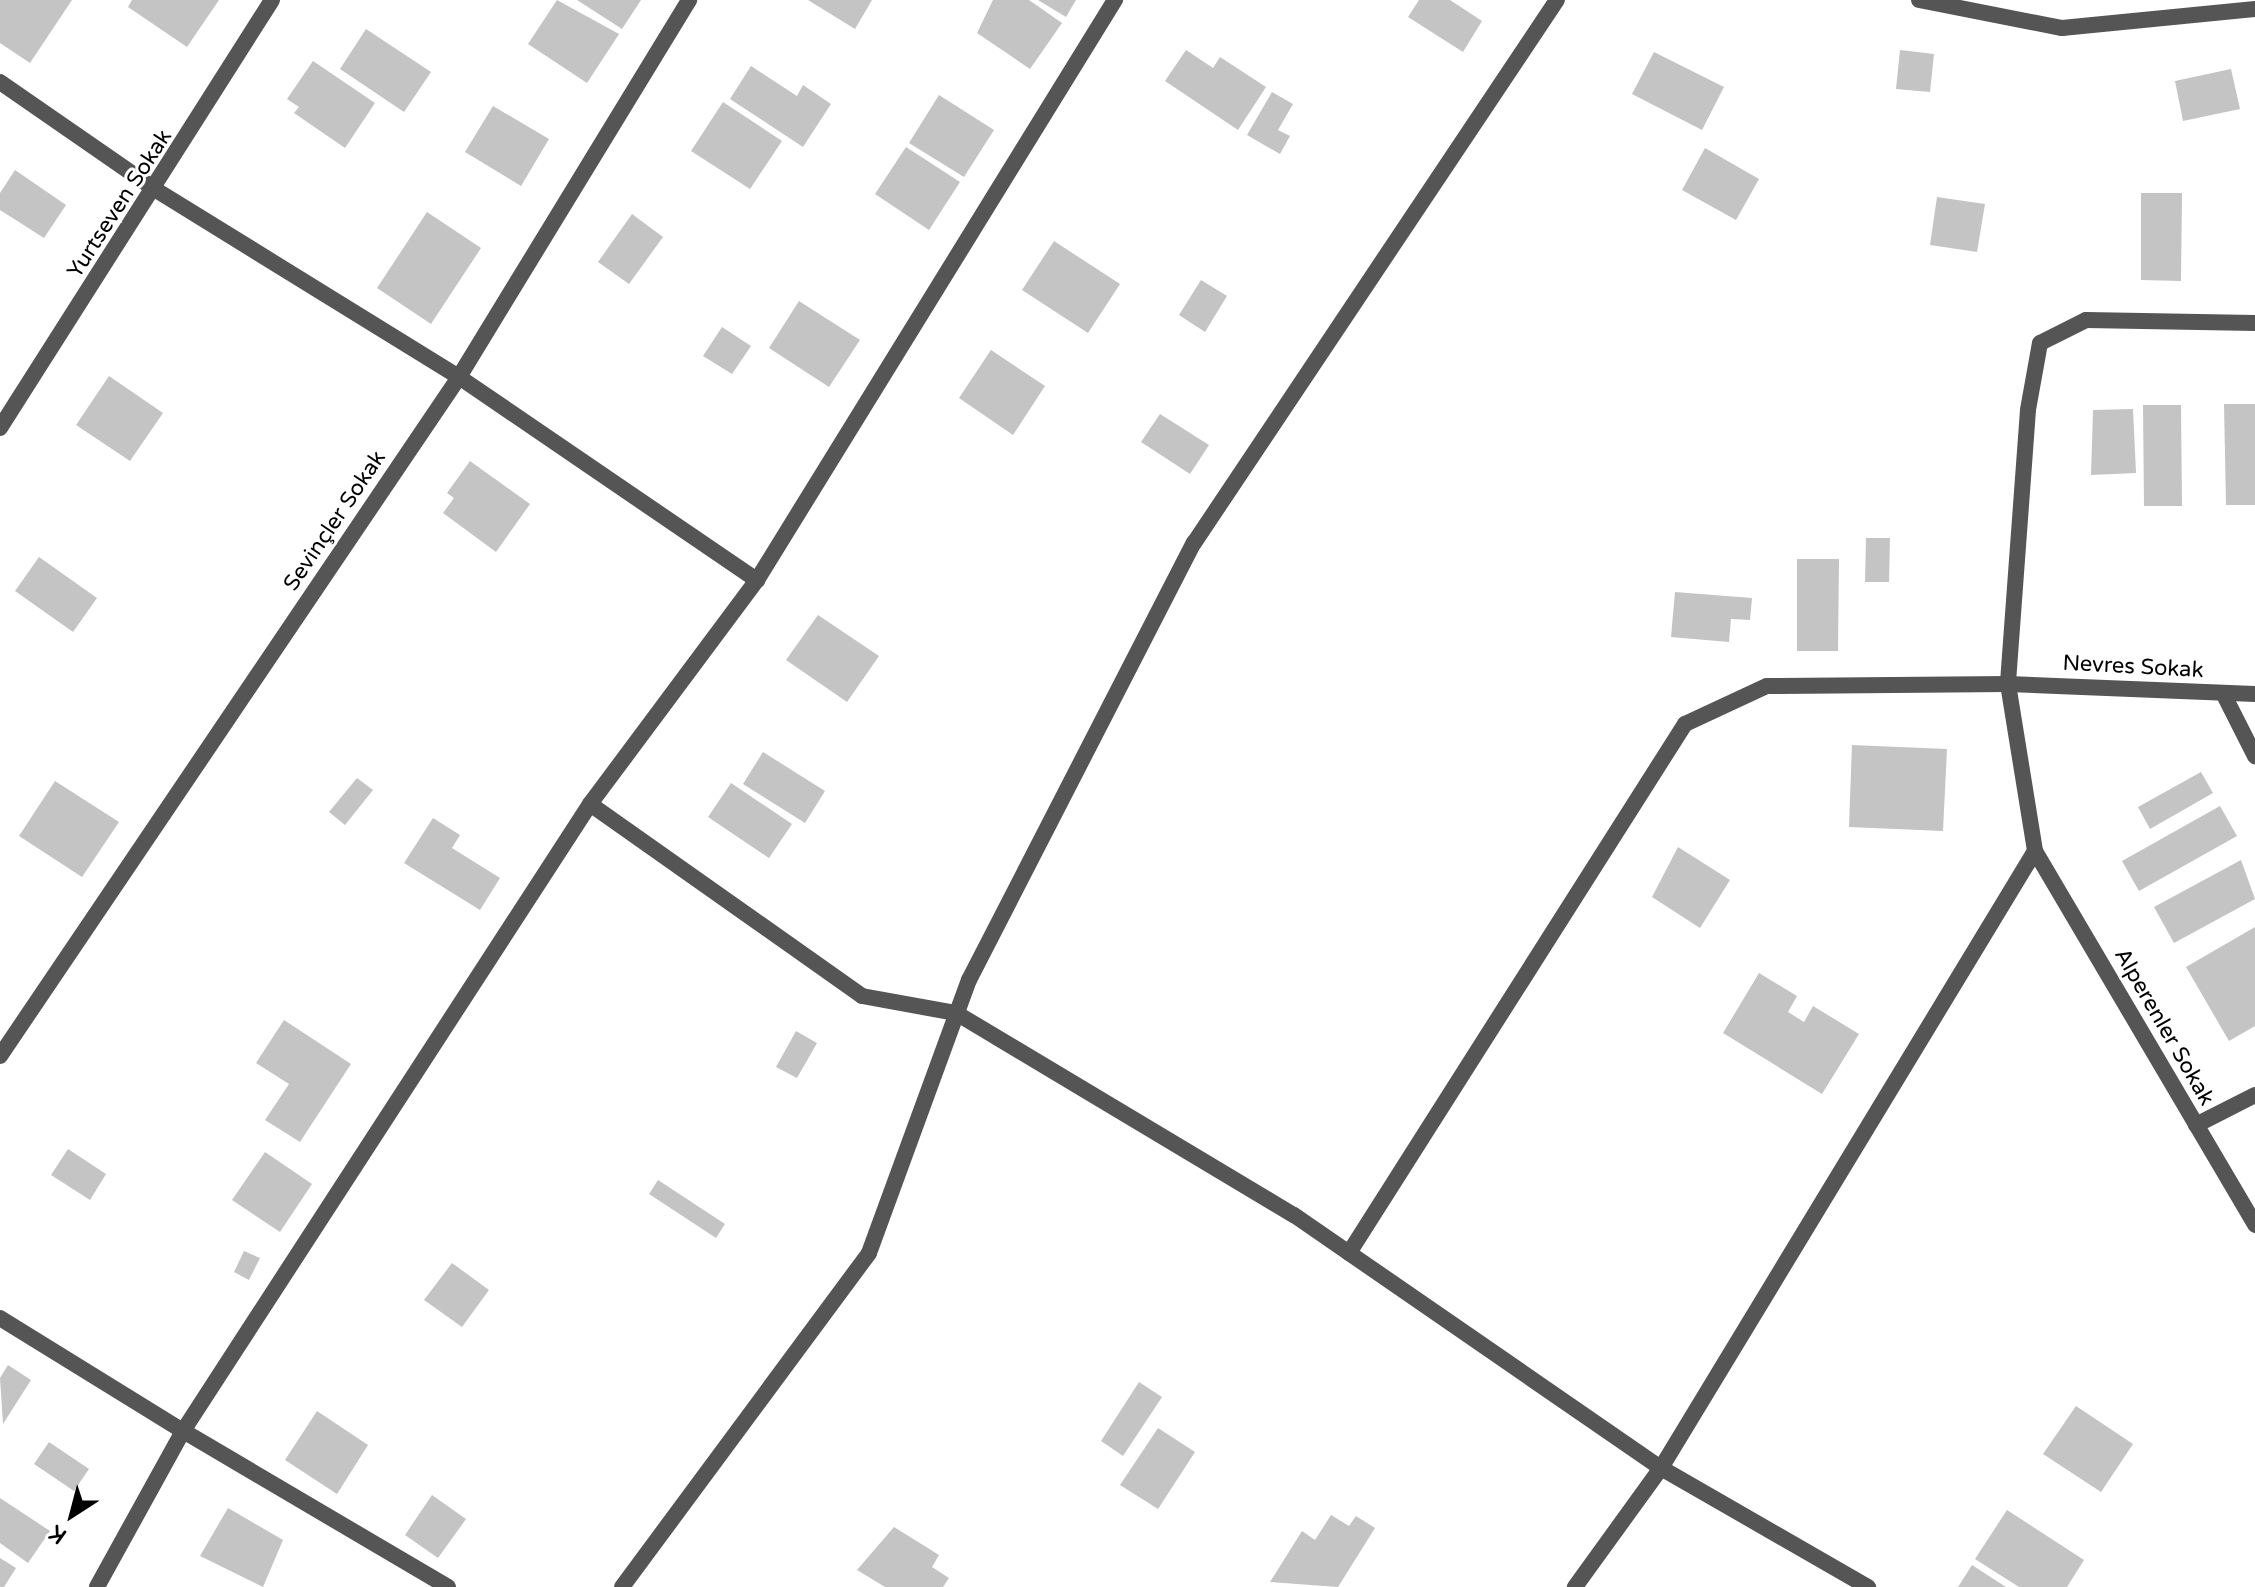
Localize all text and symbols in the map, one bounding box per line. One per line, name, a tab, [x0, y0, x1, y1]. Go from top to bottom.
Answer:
street label: Yurtseven Sokak	[62, 125, 178, 283]
street label: Sevinçler Sokak	[278, 446, 392, 596]
street label: Nevres Sokak	[2062, 650, 2204, 684]
street label: Alperenler Sokak	[2108, 944, 2220, 1110]
north arrow	[32, 1475, 112, 1555]
text: K	[44, 1520, 72, 1549]

